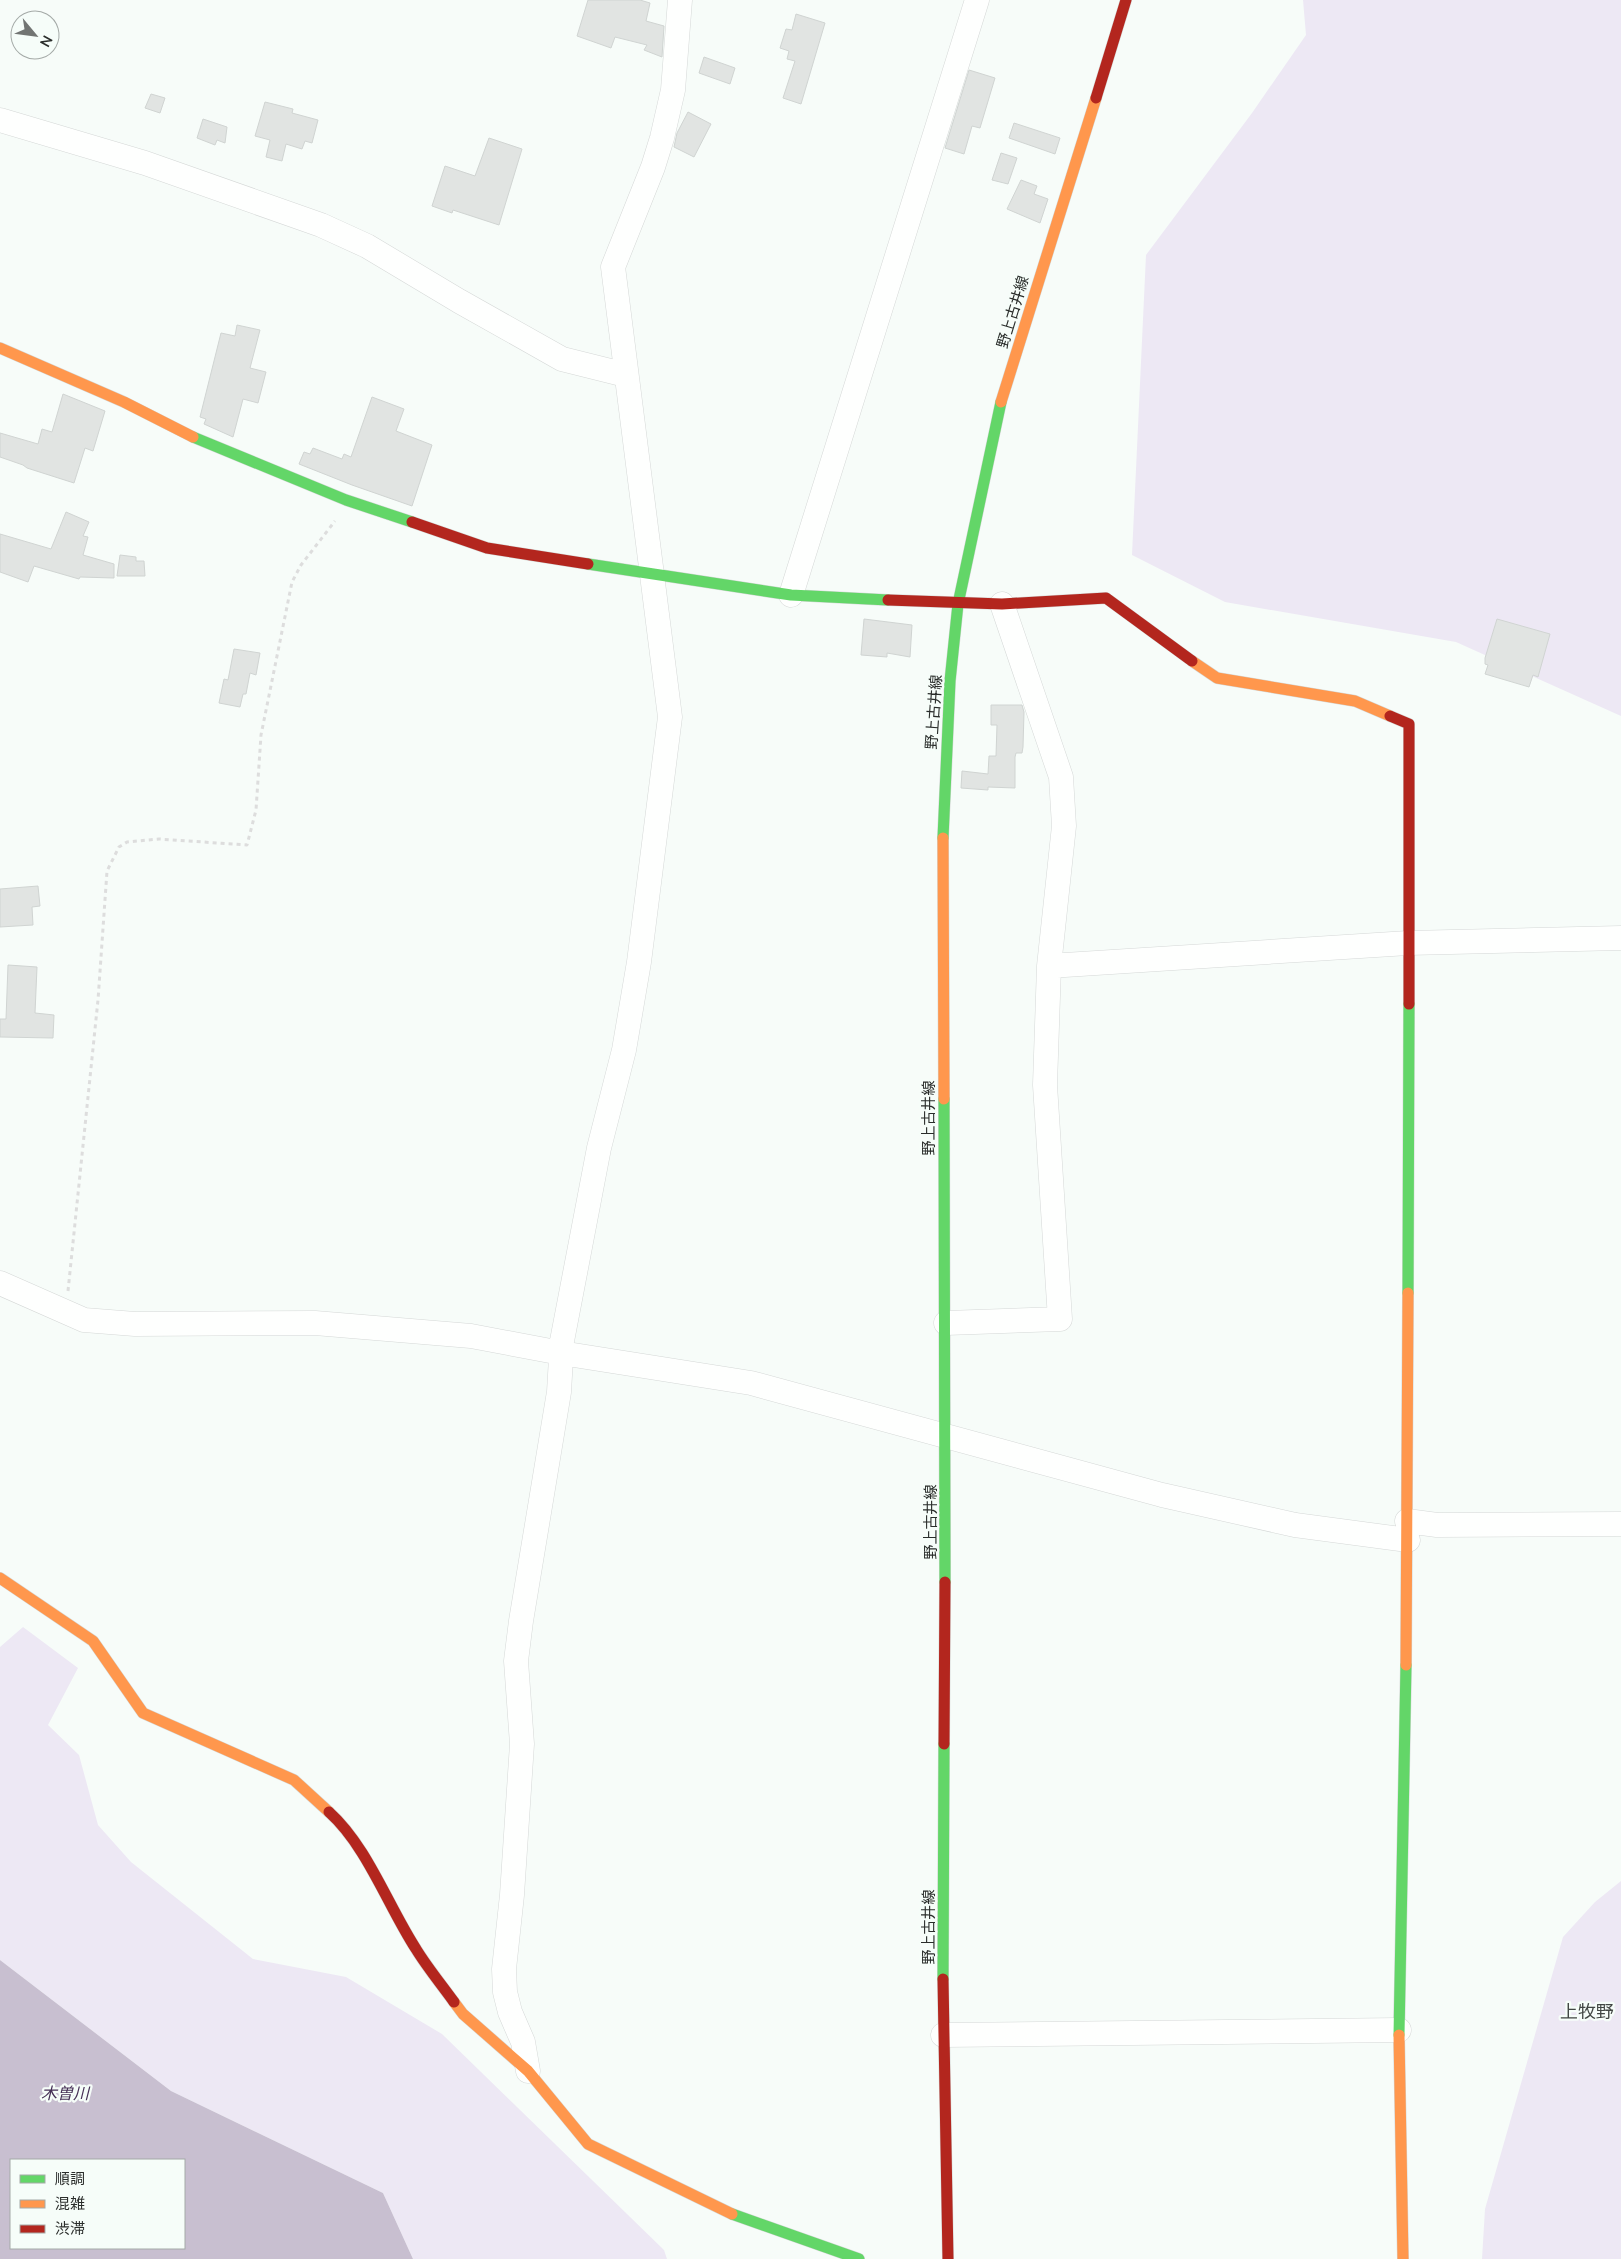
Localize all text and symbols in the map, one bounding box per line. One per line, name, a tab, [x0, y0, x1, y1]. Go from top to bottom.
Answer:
north arrow	[10, 10, 60, 60]
text: N	[35, 32, 57, 50]
street label: 野上古井線	[992, 273, 1034, 351]
street label: 野上古井線	[921, 674, 947, 750]
street label: 野上古井線	[919, 1080, 939, 1156]
street label: 野上古井線	[921, 1484, 941, 1560]
street label: 野上古井線	[919, 1889, 939, 1965]
district label: 上牧野	[1560, 2000, 1614, 2024]
water label: 木曽川	[41, 2083, 91, 2105]
legend	[10, 2159, 185, 2249]
text: 順調	[55, 2169, 85, 2189]
text: 混雑	[55, 2194, 85, 2214]
text: 渋滞	[55, 2219, 85, 2239]

